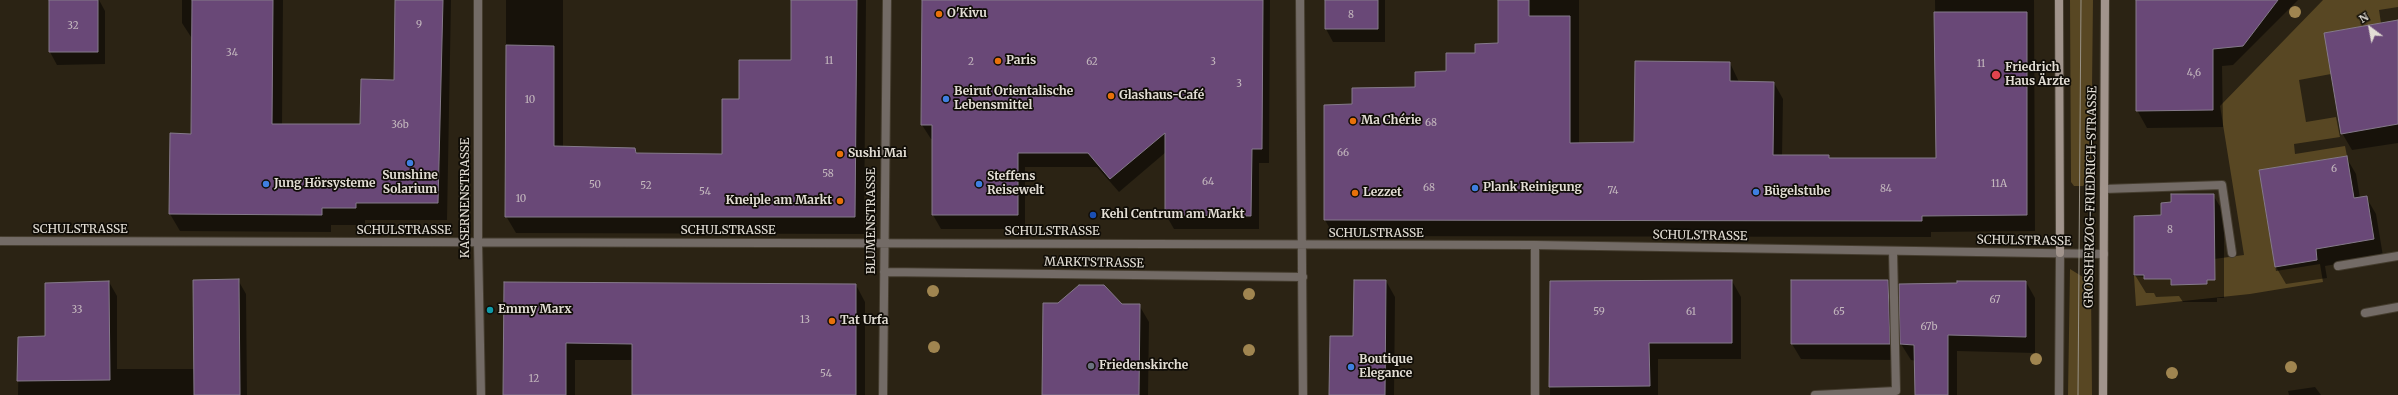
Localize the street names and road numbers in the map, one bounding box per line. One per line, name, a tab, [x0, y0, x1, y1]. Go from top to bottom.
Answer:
street label: GROSSHERZOG-FRIEDRICH-STRASSE	[2082, 86, 2100, 308]
street label: KASERNENSTRASSE	[459, 138, 473, 258]
street label: BLUMENSTRASSE	[865, 168, 879, 274]
street label: SCHULSTRASSE	[32, 223, 128, 237]
street label: SCHULSTRASSE	[356, 224, 452, 238]
street label: SCHULSTRASSE	[680, 224, 776, 238]
street label: SCHULSTRASSE	[1004, 225, 1100, 239]
street label: SCHULSTRASSE	[1328, 227, 1424, 241]
street label: SCHULSTRASSE	[1652, 228, 1748, 244]
street label: SCHULSTRASSE	[1976, 233, 2072, 249]
street label: MARKTSTRASSE	[1044, 255, 1144, 271]

